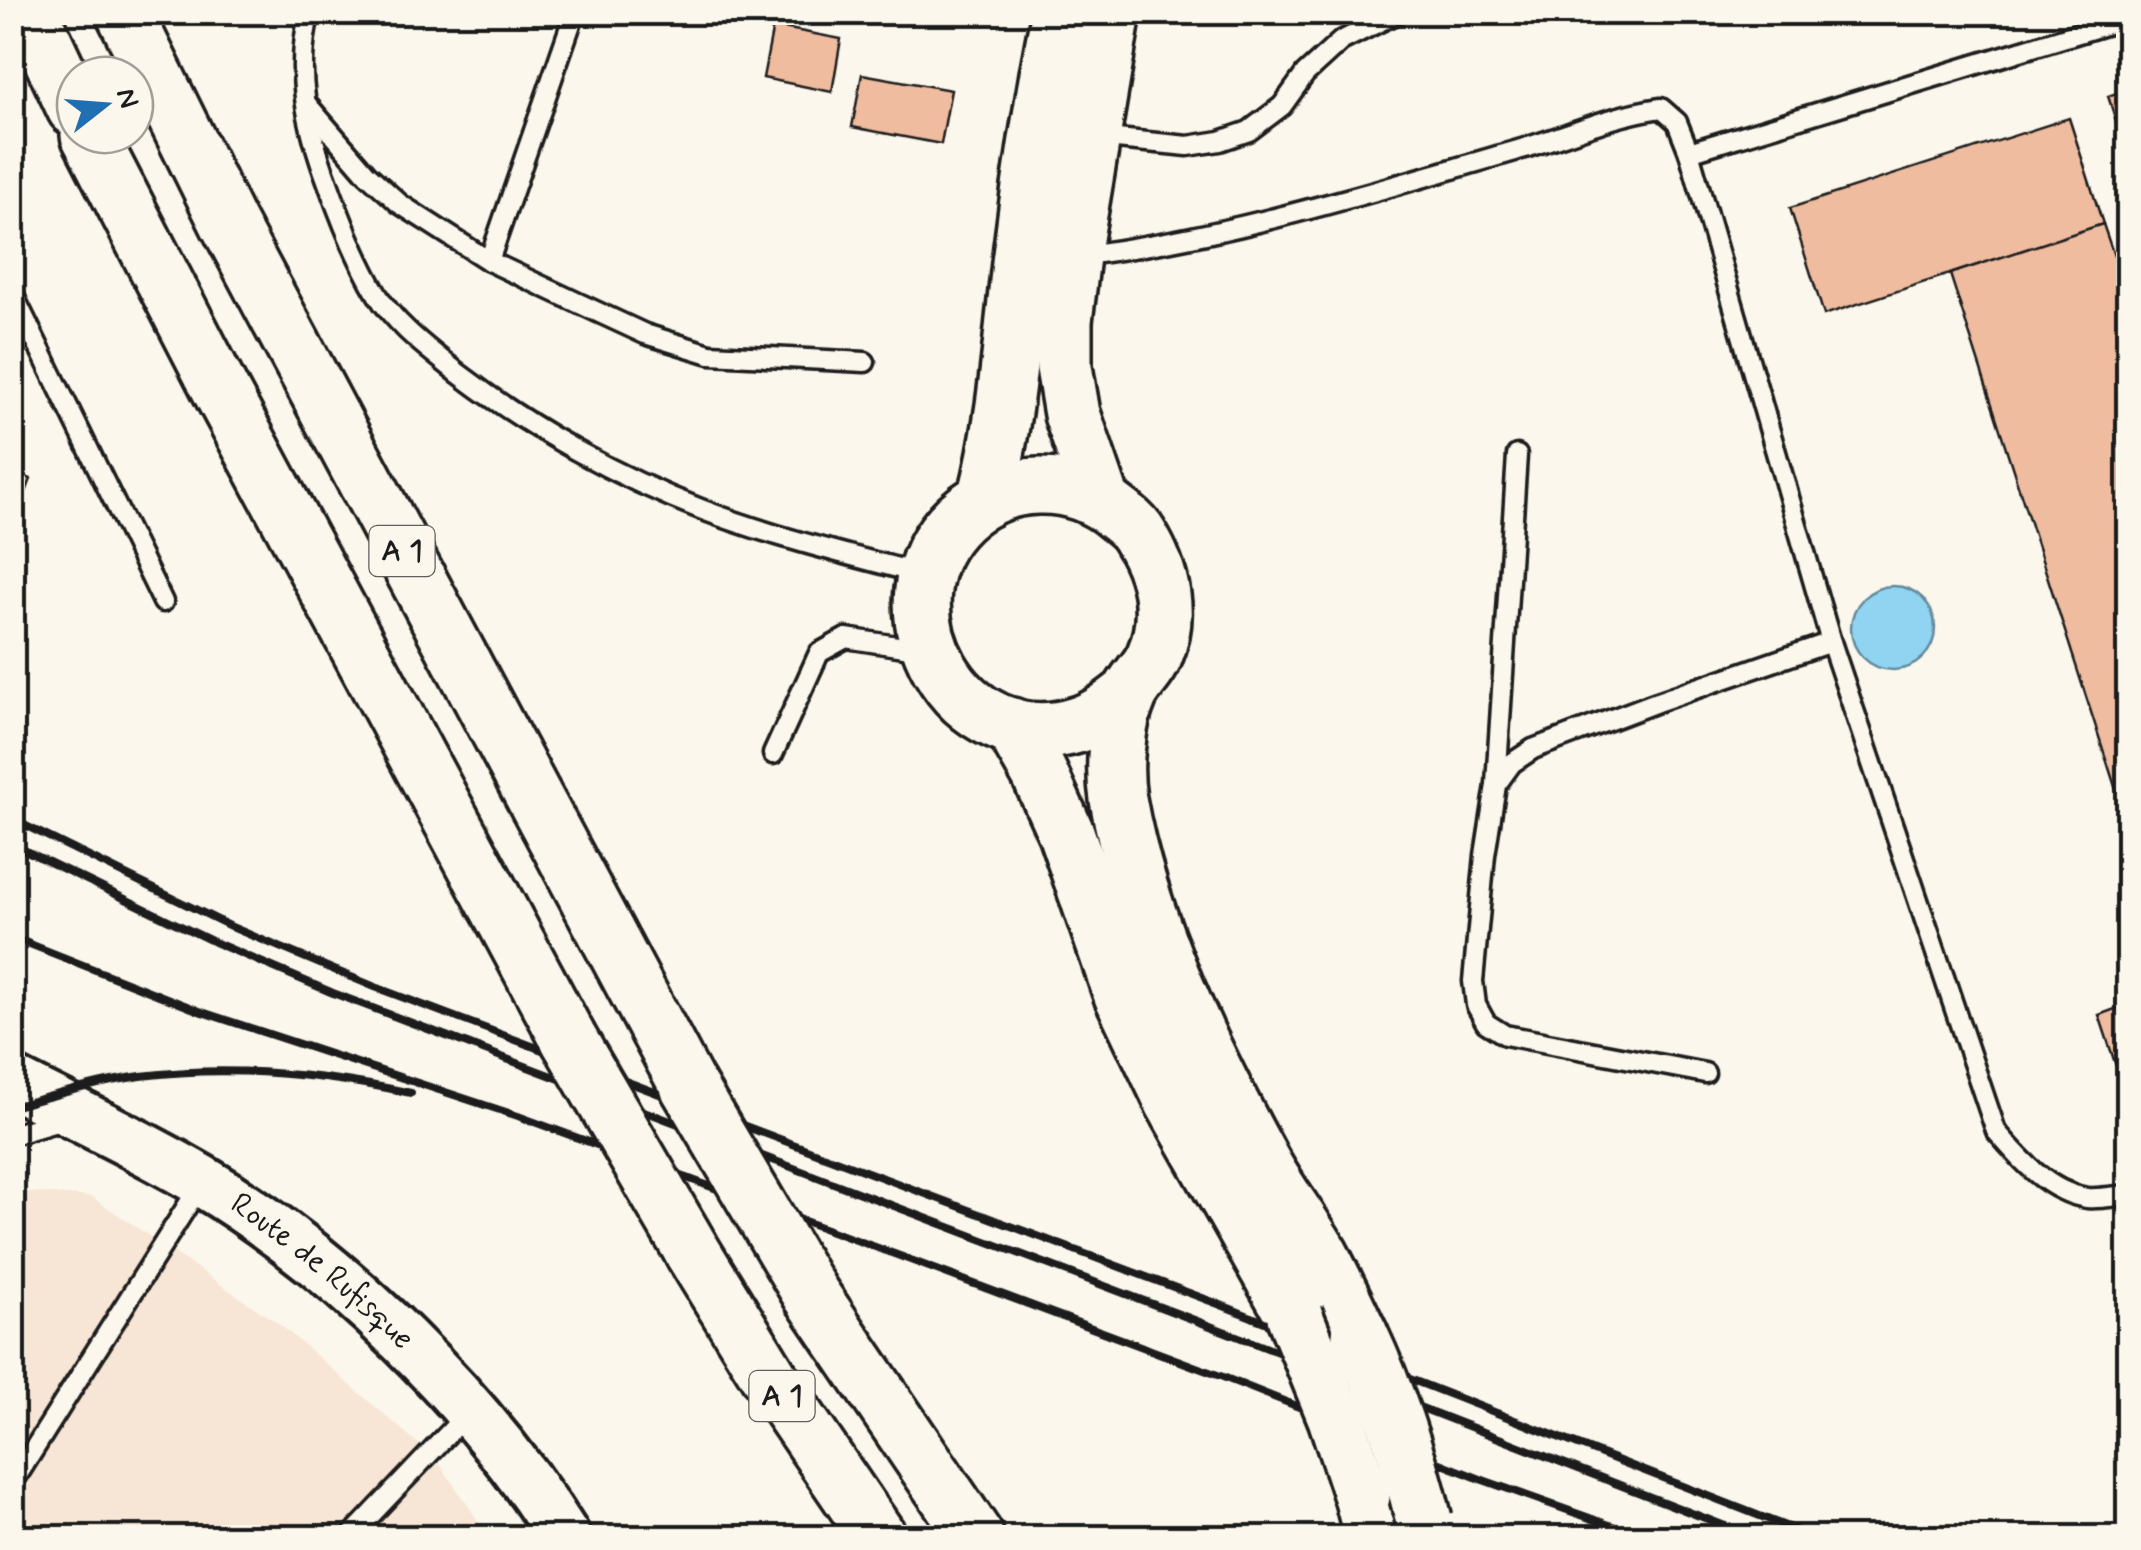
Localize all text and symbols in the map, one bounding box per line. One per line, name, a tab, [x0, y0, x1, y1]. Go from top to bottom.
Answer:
north arrow	[55, 55, 155, 155]
text: N	[106, 84, 147, 113]
road number: A 1	[370, 526, 434, 576]
street label: Route de Rufisque	[222, 1183, 423, 1359]
road number: A 1	[750, 1371, 814, 1421]

